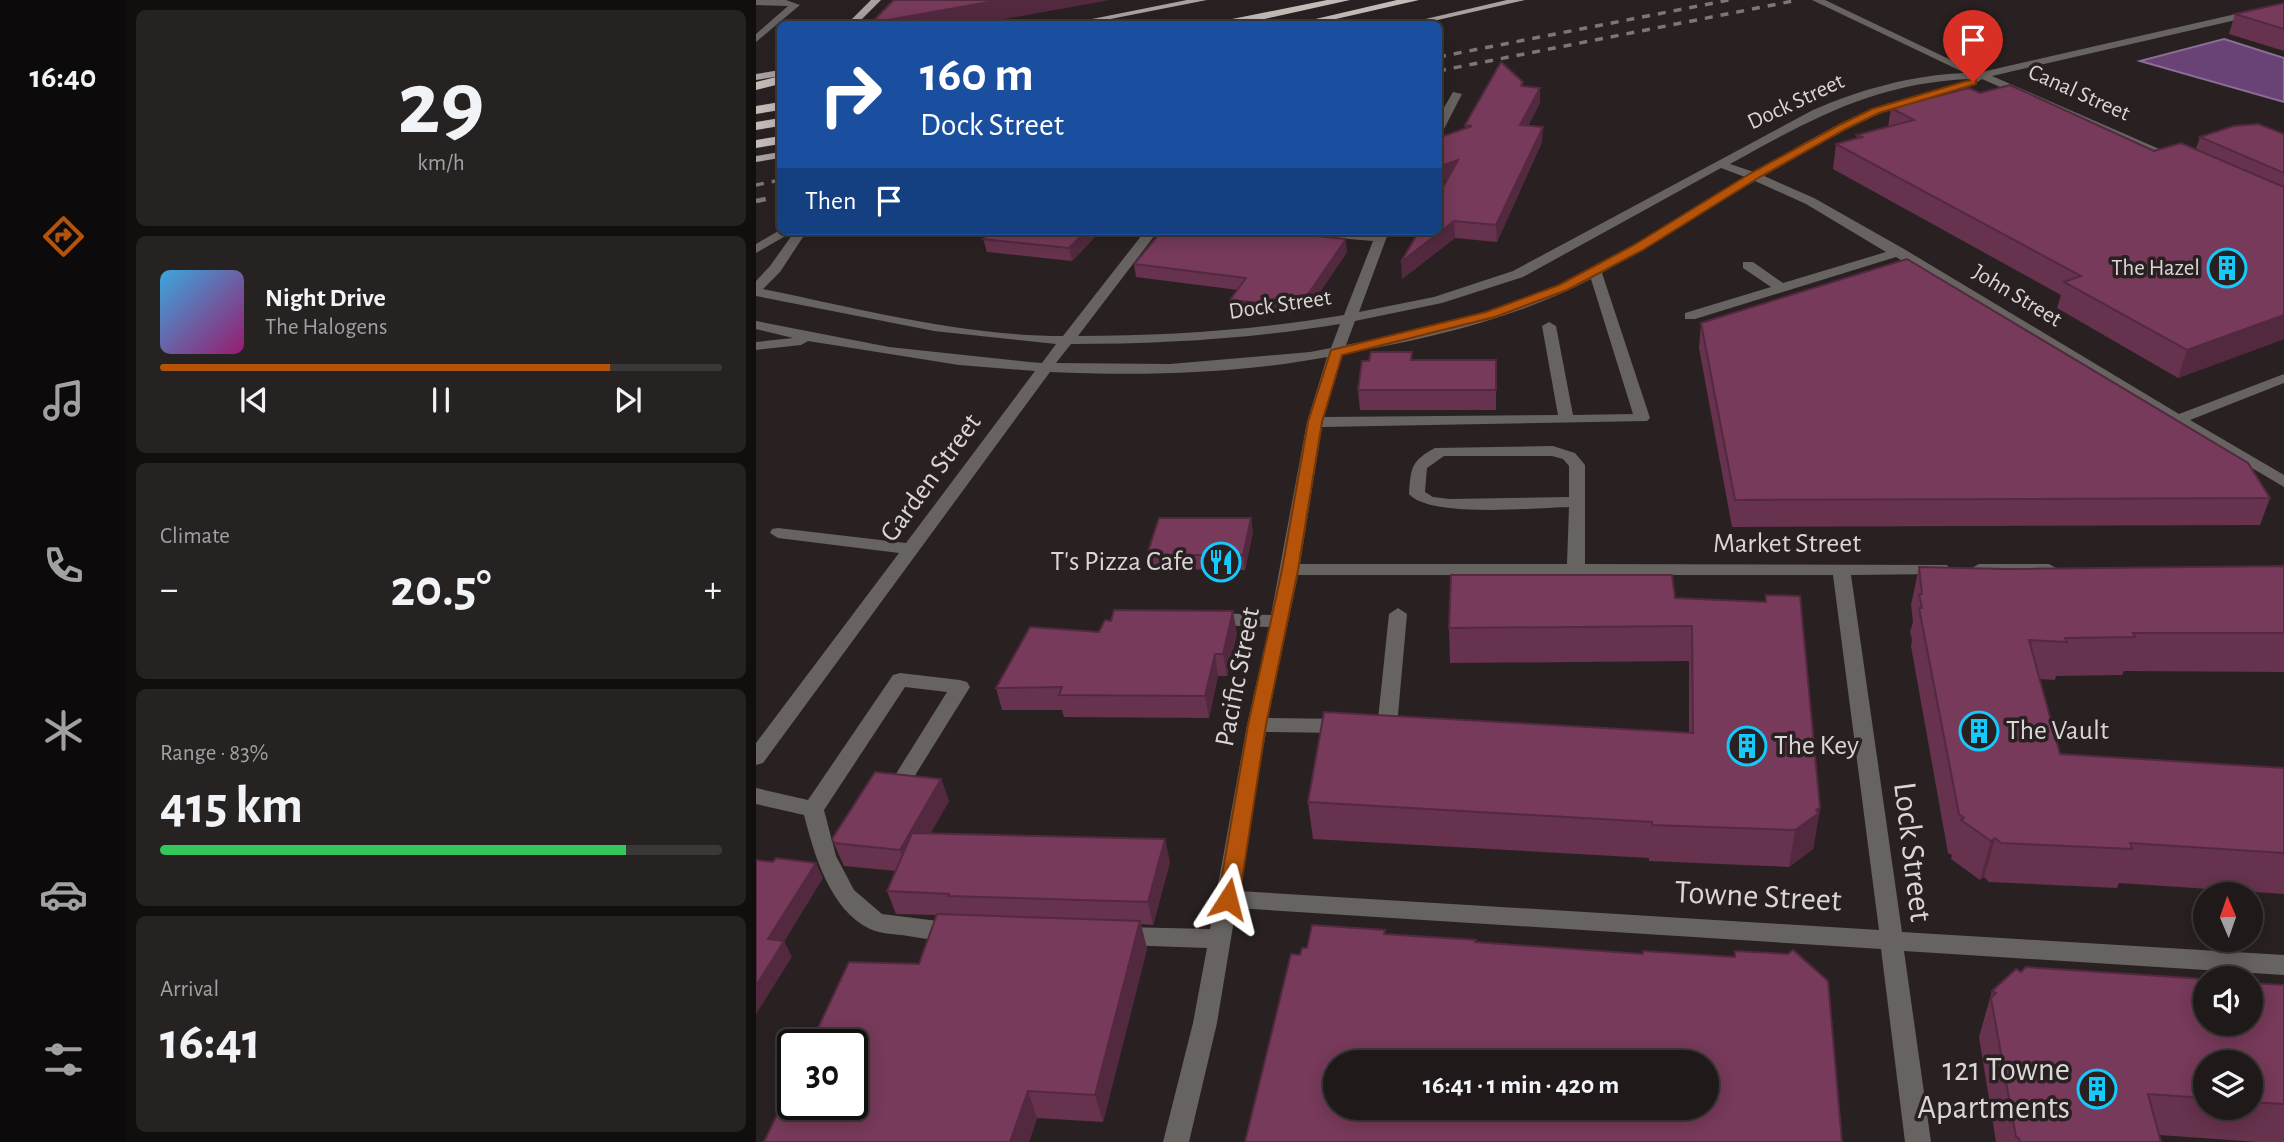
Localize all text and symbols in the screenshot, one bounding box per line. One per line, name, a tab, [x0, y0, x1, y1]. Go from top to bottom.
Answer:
pin	[1943, 10, 2003, 82]
icon: arrive	[1954, 21, 1992, 59]
icon: right	[805, 49, 896, 140]
text: 160 m	[920, 51, 1034, 100]
text: 29	[398, 59, 484, 150]
street label: Canal Street	[2025, 60, 2134, 126]
text: 16:40	[29, 61, 97, 93]
street label: Dock Street	[1744, 69, 1848, 134]
text: Dock Street	[920, 109, 1064, 141]
text: km/h	[417, 152, 465, 175]
icon: arrive	[870, 182, 908, 220]
text: Then	[805, 188, 856, 214]
icon: directions	[39, 212, 88, 261]
building icon: The Hazel	[2206, 247, 2248, 289]
place label: The Hazel	[2111, 257, 2200, 280]
street label: John Street	[1968, 261, 2066, 332]
text: Night Drive	[265, 285, 386, 311]
street label: Dock Street	[1227, 286, 1333, 324]
text: The Halogens	[265, 316, 387, 339]
icon: music	[39, 376, 88, 425]
icon: previous	[235, 381, 273, 419]
icon: pause	[422, 381, 460, 419]
icon: next	[609, 381, 647, 419]
street label: Garden Street	[875, 409, 987, 547]
text: Climate	[160, 525, 230, 548]
street label: Market Street	[1713, 530, 1861, 558]
icon: phone	[39, 541, 88, 590]
restaurant icon: T's Pizza Cafe	[1200, 541, 1242, 583]
place label: T's Pizza Cafe	[1051, 548, 1194, 576]
text: 20.5°	[390, 563, 492, 615]
text: −	[160, 571, 178, 609]
text: +	[704, 571, 722, 609]
street label: Pacific Street	[1211, 605, 1265, 749]
icon: climate	[39, 706, 88, 755]
building icon: The Vault	[1958, 710, 2000, 752]
place label: The Vault	[2006, 717, 2109, 745]
building icon: The Key	[1726, 725, 1768, 767]
place label: The Key	[1774, 732, 1859, 760]
text: Range · 83%	[160, 742, 269, 765]
text: 415 km	[160, 780, 303, 832]
street label: Lock Street	[1887, 780, 1937, 924]
position arrow	[1191, 862, 1265, 936]
icon: car	[39, 870, 88, 919]
street label: Towne Street	[1674, 876, 1843, 918]
north arrow	[2193, 882, 2263, 952]
map controls	[2193, 882, 2263, 1120]
button: sound	[2193, 966, 2263, 1036]
text: Arrival	[160, 978, 219, 1001]
text: 16:41	[160, 1016, 261, 1068]
speed limit sign: 30	[777, 1029, 868, 1120]
icon: filters	[39, 1035, 88, 1084]
button: layers	[2193, 1050, 2263, 1120]
place label: 121 Towne Apartments	[1917, 1054, 2070, 1125]
building icon: 121 Towne Apartments	[2076, 1068, 2118, 1110]
text: 16:41 · 1 min · 420 m	[1423, 1072, 1619, 1098]

